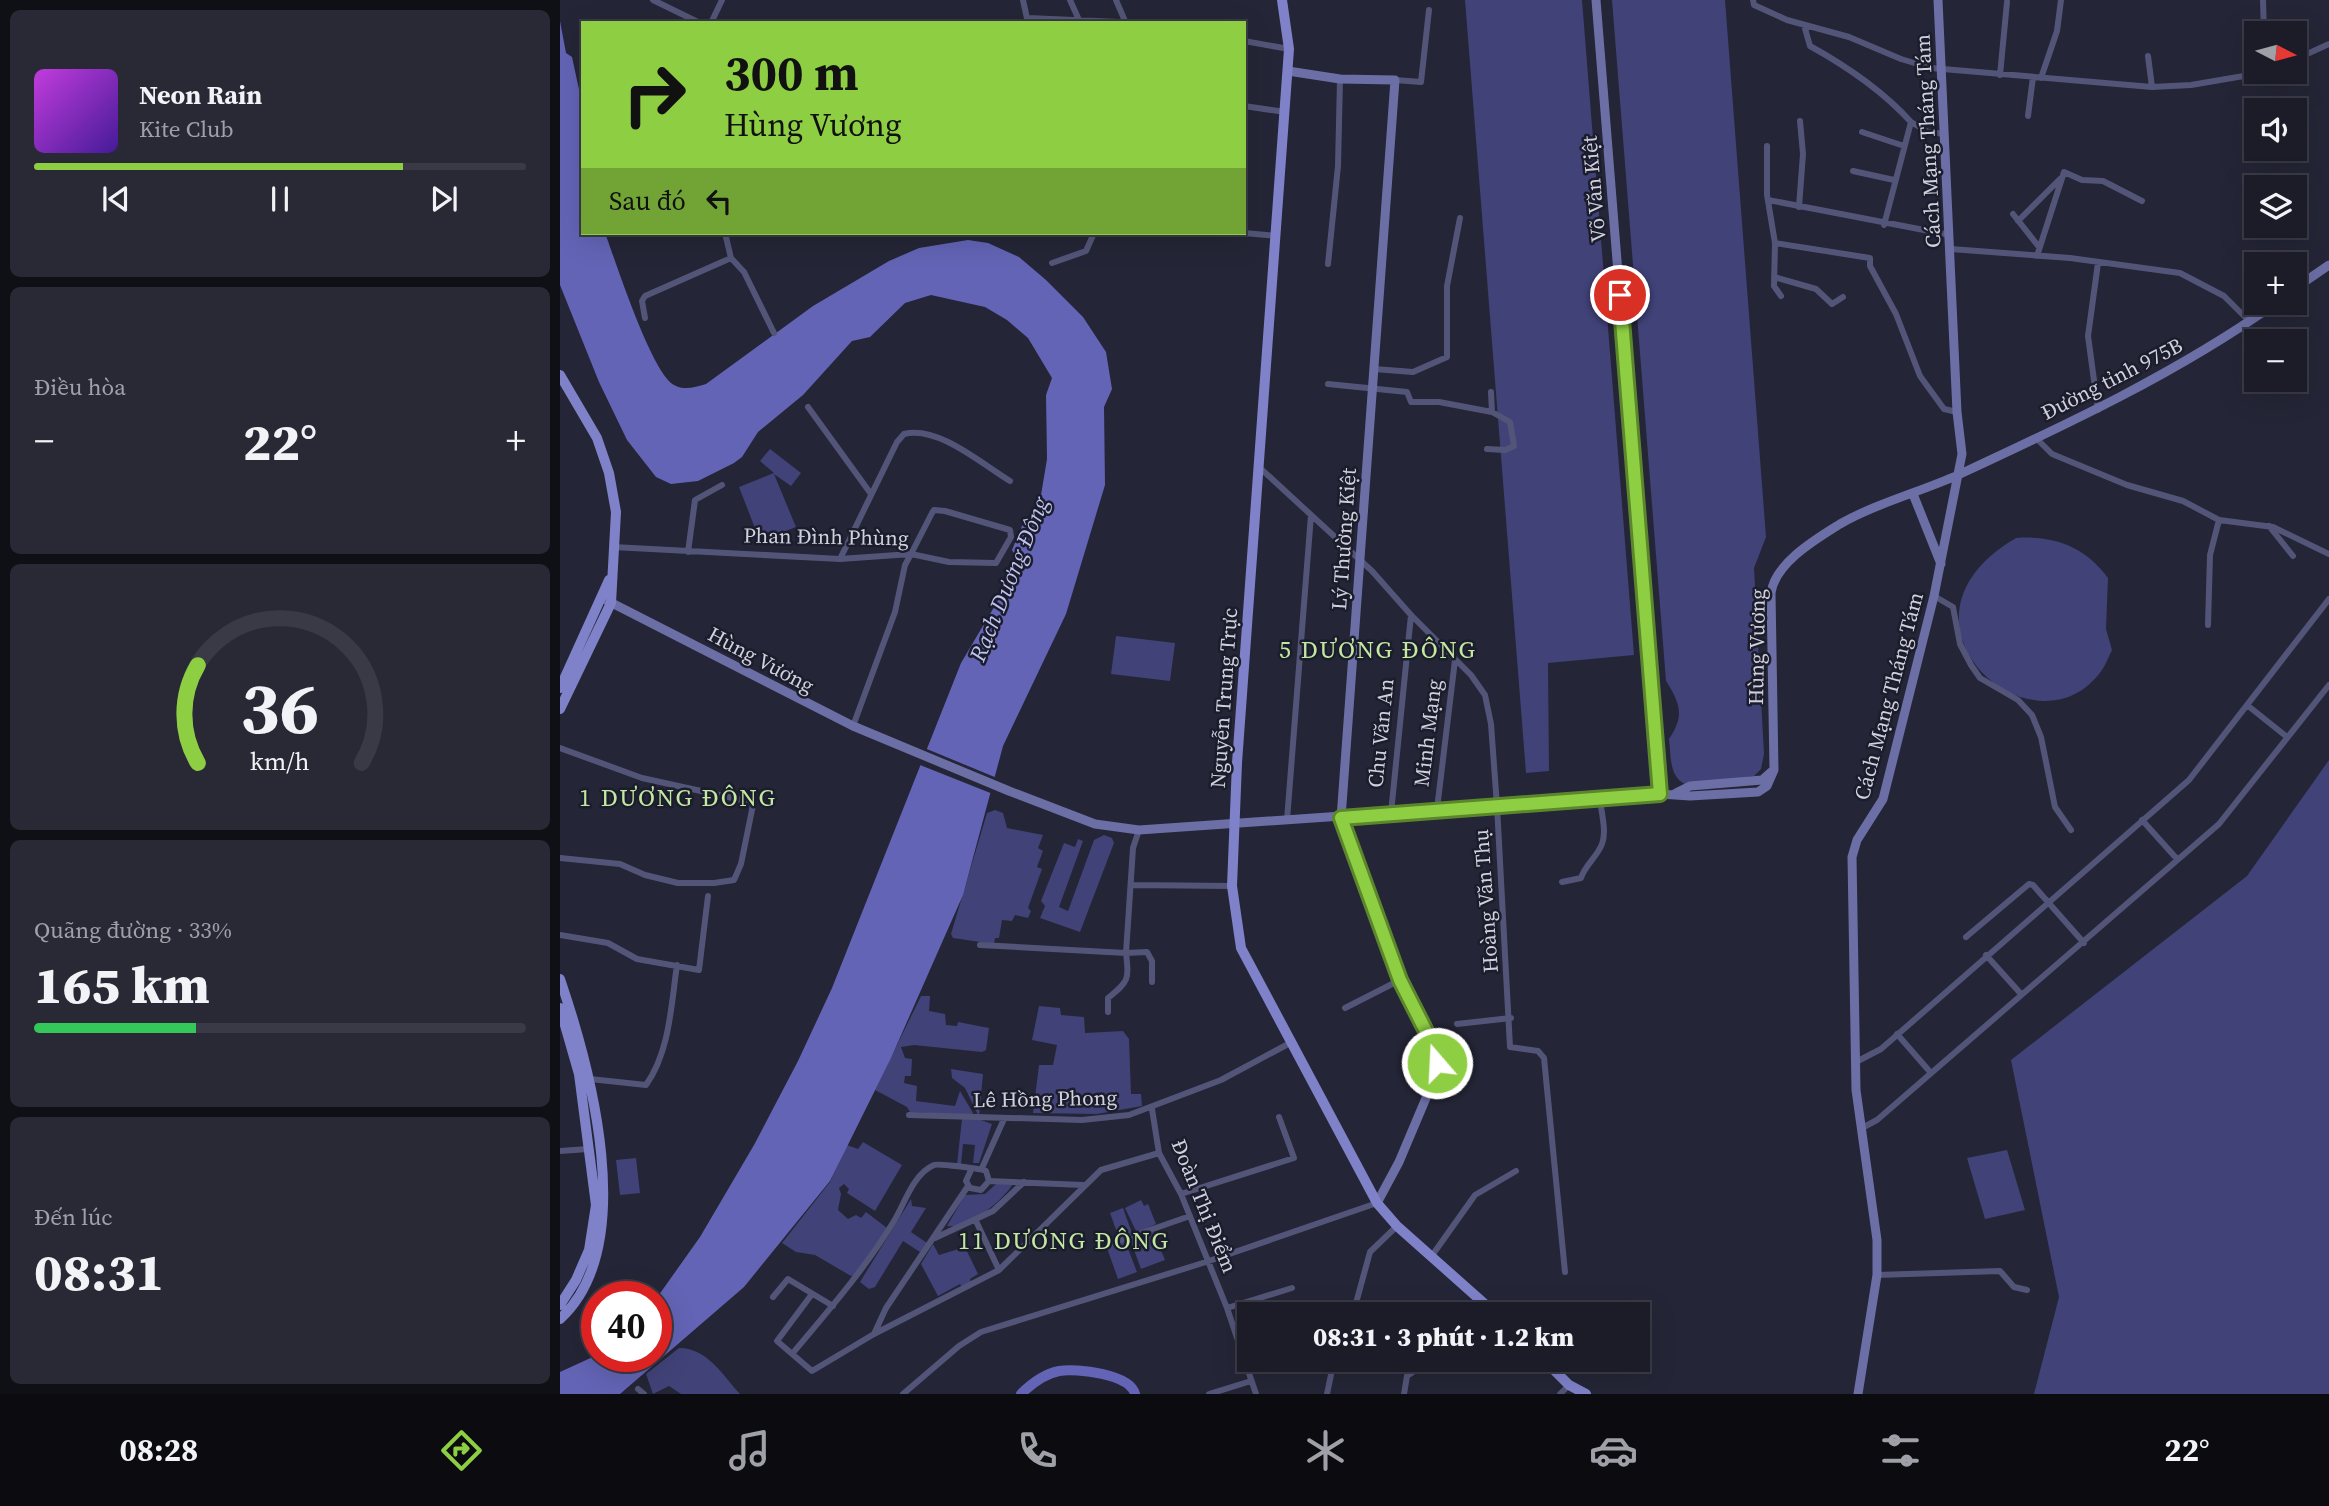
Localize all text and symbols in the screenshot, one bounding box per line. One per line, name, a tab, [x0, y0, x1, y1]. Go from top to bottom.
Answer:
north arrow	[2244, 21, 2306, 84]
map controls	[2244, 21, 2307, 392]
street label: Cách Mạng Tháng Tám	[1907, 33, 1948, 249]
text: 300 m	[724, 39, 859, 106]
icon: right	[609, 49, 700, 140]
text: Neon Rain	[139, 77, 262, 113]
button: sound	[2244, 98, 2307, 161]
text: Hùng Vương	[724, 103, 902, 147]
text: Kite Club	[139, 113, 234, 145]
street label: Võ Văn Kiệt	[1574, 134, 1613, 244]
button: layers	[2244, 175, 2307, 238]
icon: previous	[97, 180, 135, 218]
icon: pause	[261, 180, 299, 218]
icon: next	[425, 180, 463, 218]
icon: left	[700, 182, 738, 220]
text: Sau đó	[609, 183, 686, 219]
button: +	[2244, 252, 2307, 315]
pin	[1590, 265, 1650, 325]
icon: arrive	[1601, 276, 1639, 314]
button: −	[2244, 329, 2307, 392]
street label: Đường tỉnh 975B	[2036, 330, 2188, 427]
text: Điều hòa	[34, 371, 126, 403]
text: 22°	[243, 406, 317, 477]
text: −	[34, 415, 54, 467]
text: +	[506, 415, 526, 467]
street label: Lý Thường Kiệt	[1324, 467, 1363, 611]
water label: Rạch Dương Đông	[961, 491, 1057, 667]
street label: Phan Đình Phùng	[743, 521, 909, 552]
street label: Hùng Vương	[1741, 588, 1772, 705]
street label: Cách Mạng Tháng Tám	[1847, 589, 1930, 803]
street label: Nguyễn Trung Trực	[1203, 607, 1244, 789]
street label: Hùng Vương	[703, 619, 820, 700]
district label: 5 DƯƠNG ĐÔNG	[1279, 633, 1477, 666]
text: 36	[241, 658, 319, 757]
street label: Chu Văn An	[1360, 677, 1401, 789]
street label: Minh Mạng	[1407, 677, 1449, 788]
text: km/h	[250, 744, 310, 778]
district label: 1 DƯƠNG ĐÔNG	[579, 781, 777, 814]
street label: Hoàng Văn Thụ	[1466, 828, 1505, 974]
text: Quãng đường · 33%	[34, 914, 232, 946]
text: 165 km	[34, 949, 210, 1020]
position arrow	[1400, 1026, 1474, 1100]
street label: Lê Hồng Phong	[973, 1083, 1118, 1114]
street label: Đoàn Thị Điểm	[1165, 1135, 1244, 1277]
text: Đến lúc	[34, 1201, 112, 1233]
district label: 11 DƯƠNG ĐÔNG	[958, 1224, 1170, 1257]
text: 08:31	[34, 1236, 164, 1307]
speed limit sign: 40	[581, 1281, 672, 1372]
text: 08:31 · 3 phút · 1.2 km	[1313, 1319, 1574, 1355]
icon: directions	[437, 1426, 486, 1475]
icon: music	[725, 1426, 774, 1475]
icon: phone	[1013, 1426, 1062, 1475]
icon: climate	[1301, 1426, 1350, 1475]
icon: car	[1589, 1426, 1638, 1475]
icon: filters	[1876, 1426, 1925, 1475]
text: 08:28	[119, 1428, 198, 1472]
text: 22°	[2164, 1428, 2210, 1472]

